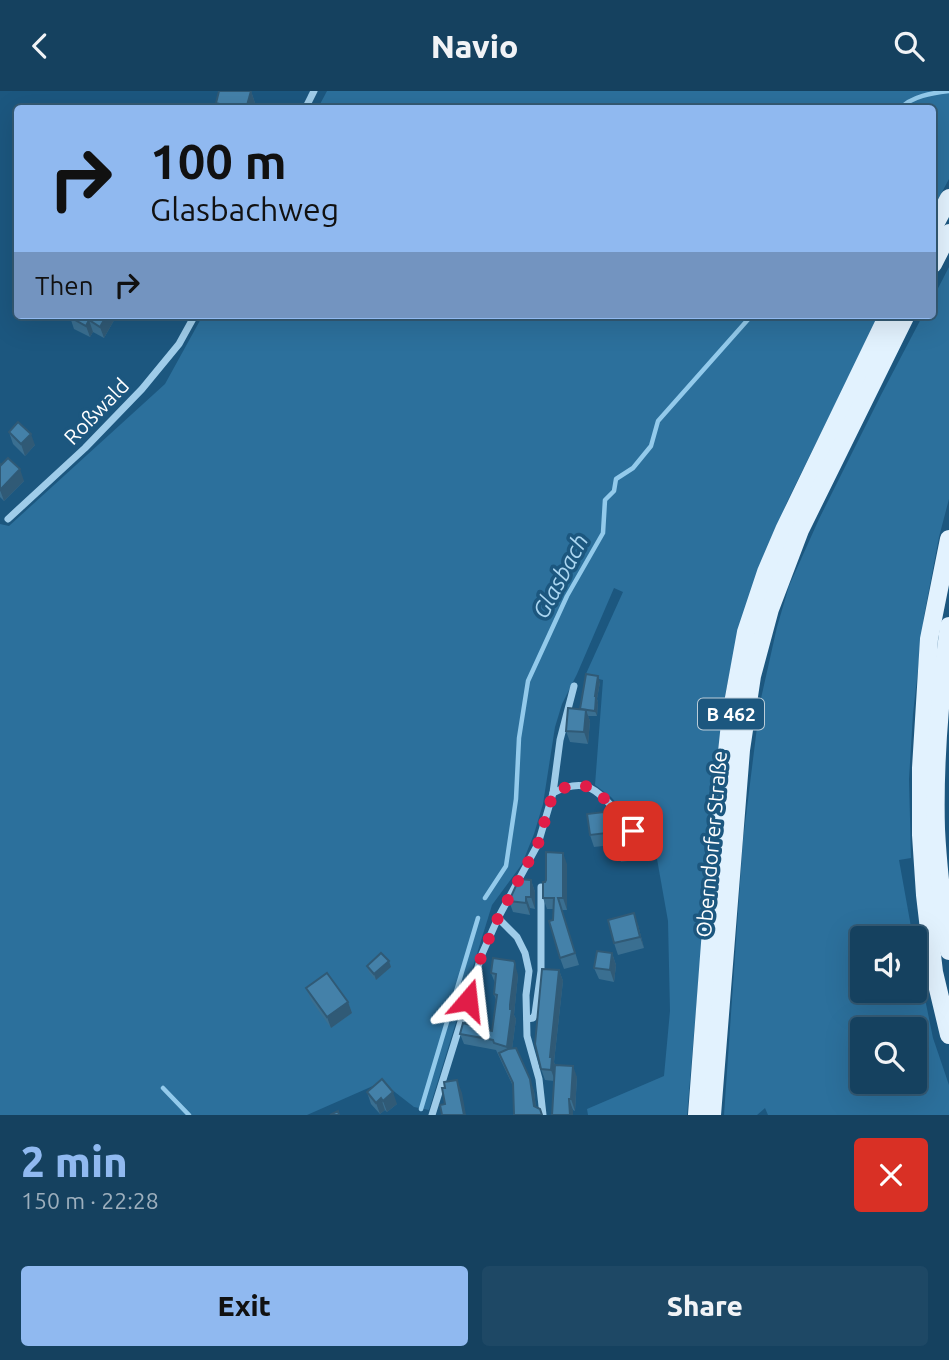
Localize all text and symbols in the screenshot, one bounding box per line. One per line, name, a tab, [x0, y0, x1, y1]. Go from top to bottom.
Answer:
icon: back	[21, 27, 59, 65]
icon: search	[890, 27, 928, 65]
text: Navio	[431, 28, 518, 64]
icon: right	[35, 133, 126, 224]
text: 100 m	[150, 133, 287, 188]
text: Glasbachweg	[150, 191, 339, 227]
icon: right	[108, 266, 146, 304]
text: Then	[35, 271, 94, 300]
street label: Roßwald	[59, 373, 133, 449]
water label: Glasbach	[527, 530, 593, 622]
road number: B 462	[698, 699, 764, 729]
street label: Oberndorfer Straße	[691, 750, 731, 938]
pin	[603, 801, 663, 861]
icon: arrive	[614, 812, 652, 850]
map controls	[850, 926, 927, 1094]
button: sound	[850, 926, 927, 1003]
position arrow	[431, 963, 505, 1037]
button: search	[850, 1017, 927, 1094]
text: 2 min	[21, 1138, 128, 1185]
button: close	[854, 1138, 928, 1212]
text: 150 m · 22:28	[21, 1188, 159, 1213]
button: Exit	[21, 1266, 468, 1346]
button: Share	[482, 1266, 928, 1346]

